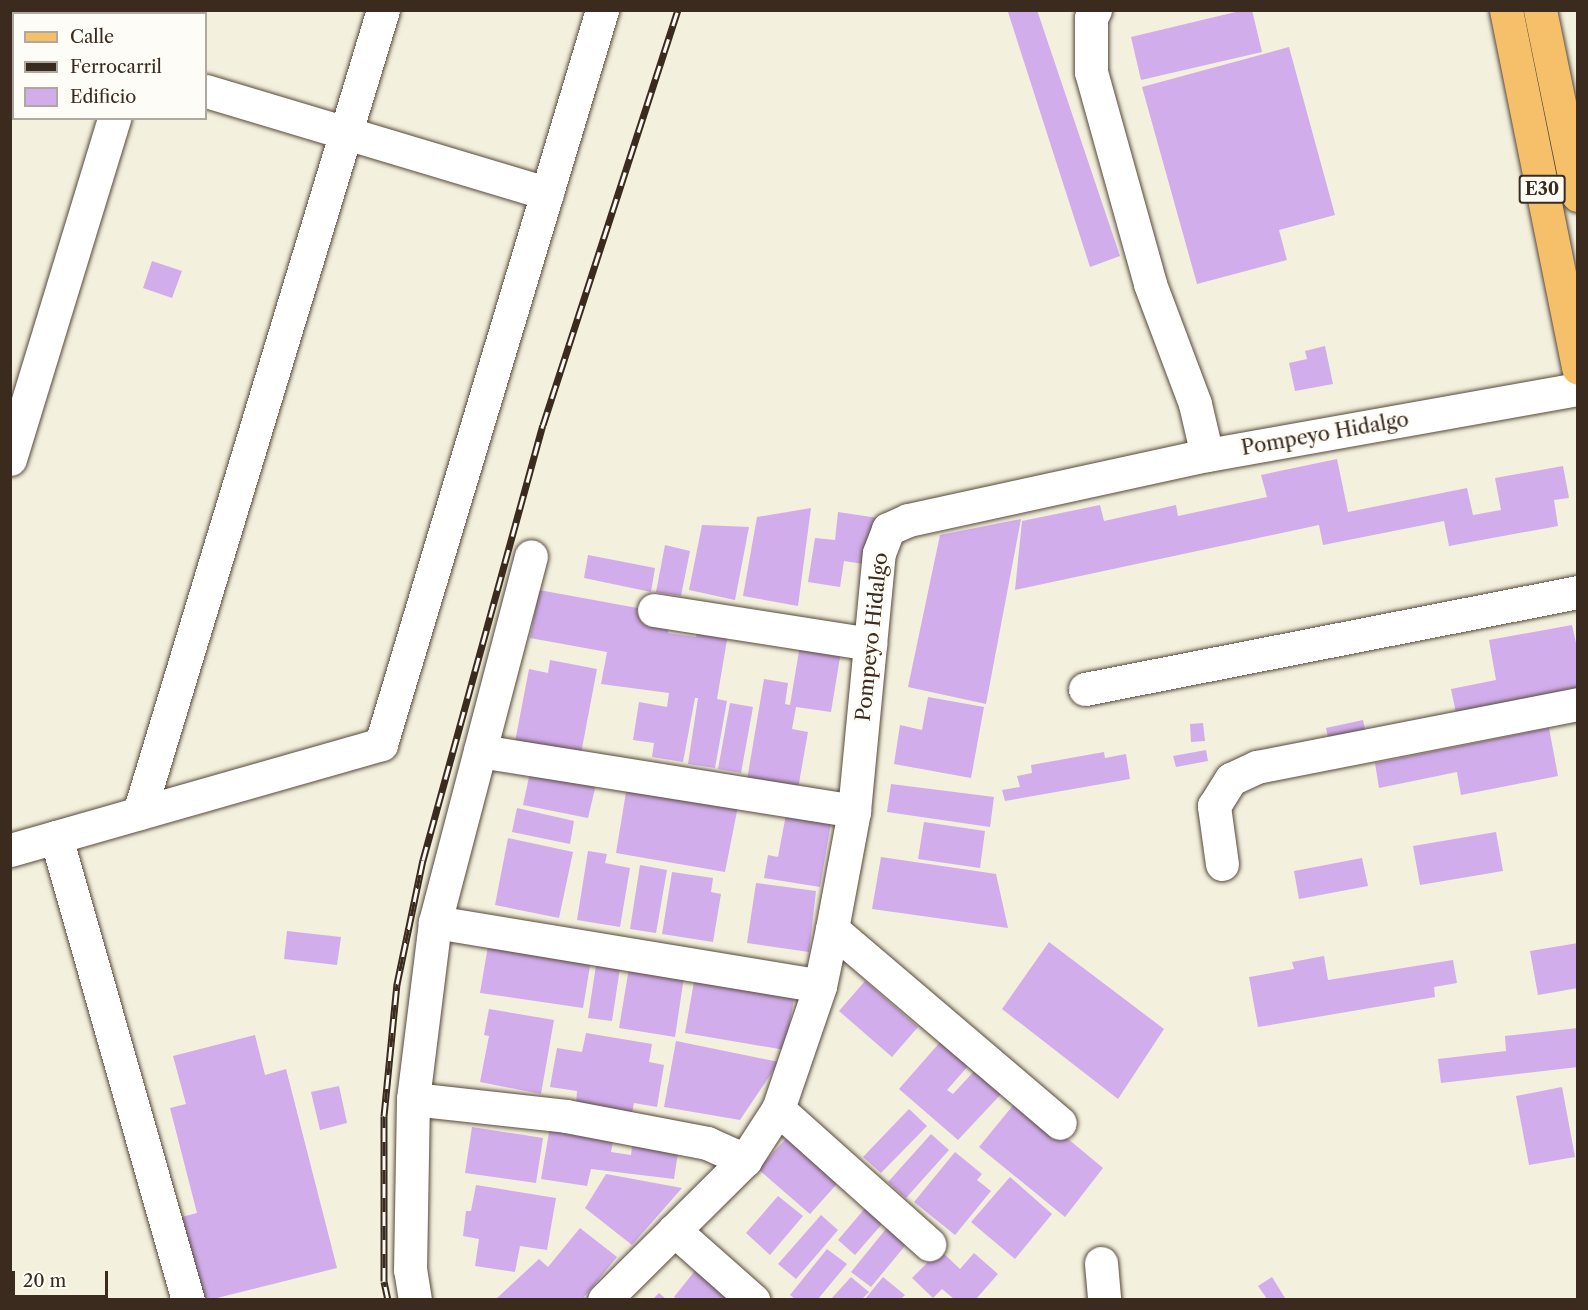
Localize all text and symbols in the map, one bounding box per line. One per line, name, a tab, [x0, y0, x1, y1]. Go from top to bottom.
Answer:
legend	[12, 12, 207, 120]
text: Calle	[70, 26, 114, 48]
text: Ferrocarril	[70, 56, 162, 78]
text: Edificio	[70, 86, 136, 108]
road number: E30	[1518, 174, 1566, 204]
street label: Pompeyo Hidalgo	[1239, 407, 1411, 461]
street label: Pompeyo Hidalgo	[851, 551, 893, 723]
scale bar	[15, 1259, 111, 1297]
text: 20 m	[23, 1270, 66, 1292]

